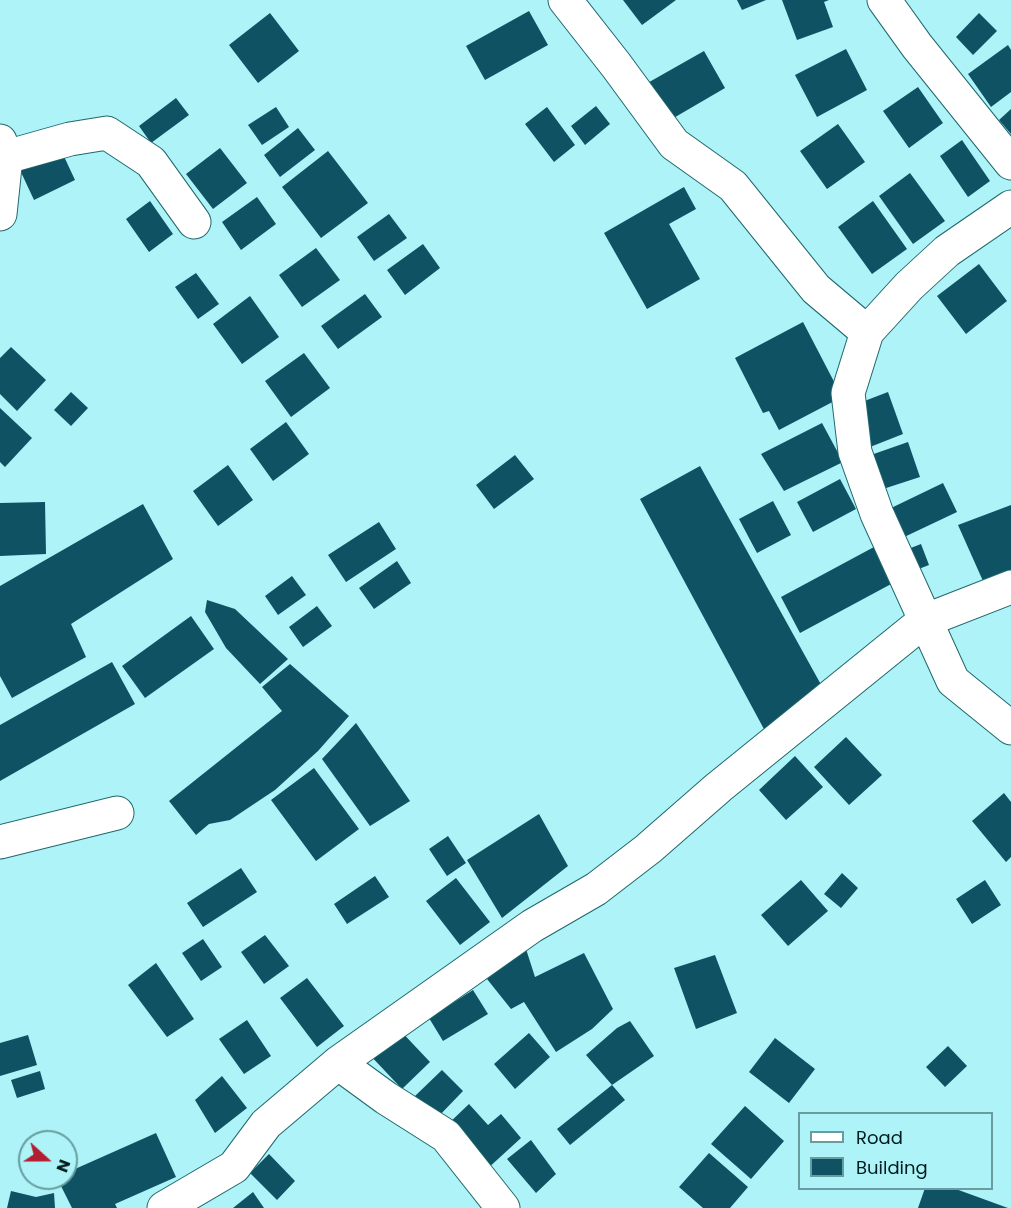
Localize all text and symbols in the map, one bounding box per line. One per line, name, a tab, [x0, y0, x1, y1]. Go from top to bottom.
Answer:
legend	[798, 1112, 993, 1190]
text: Road	[856, 1125, 903, 1150]
north arrow	[18, 1130, 78, 1190]
text: Building	[856, 1155, 928, 1180]
text: N	[51, 1156, 76, 1176]

